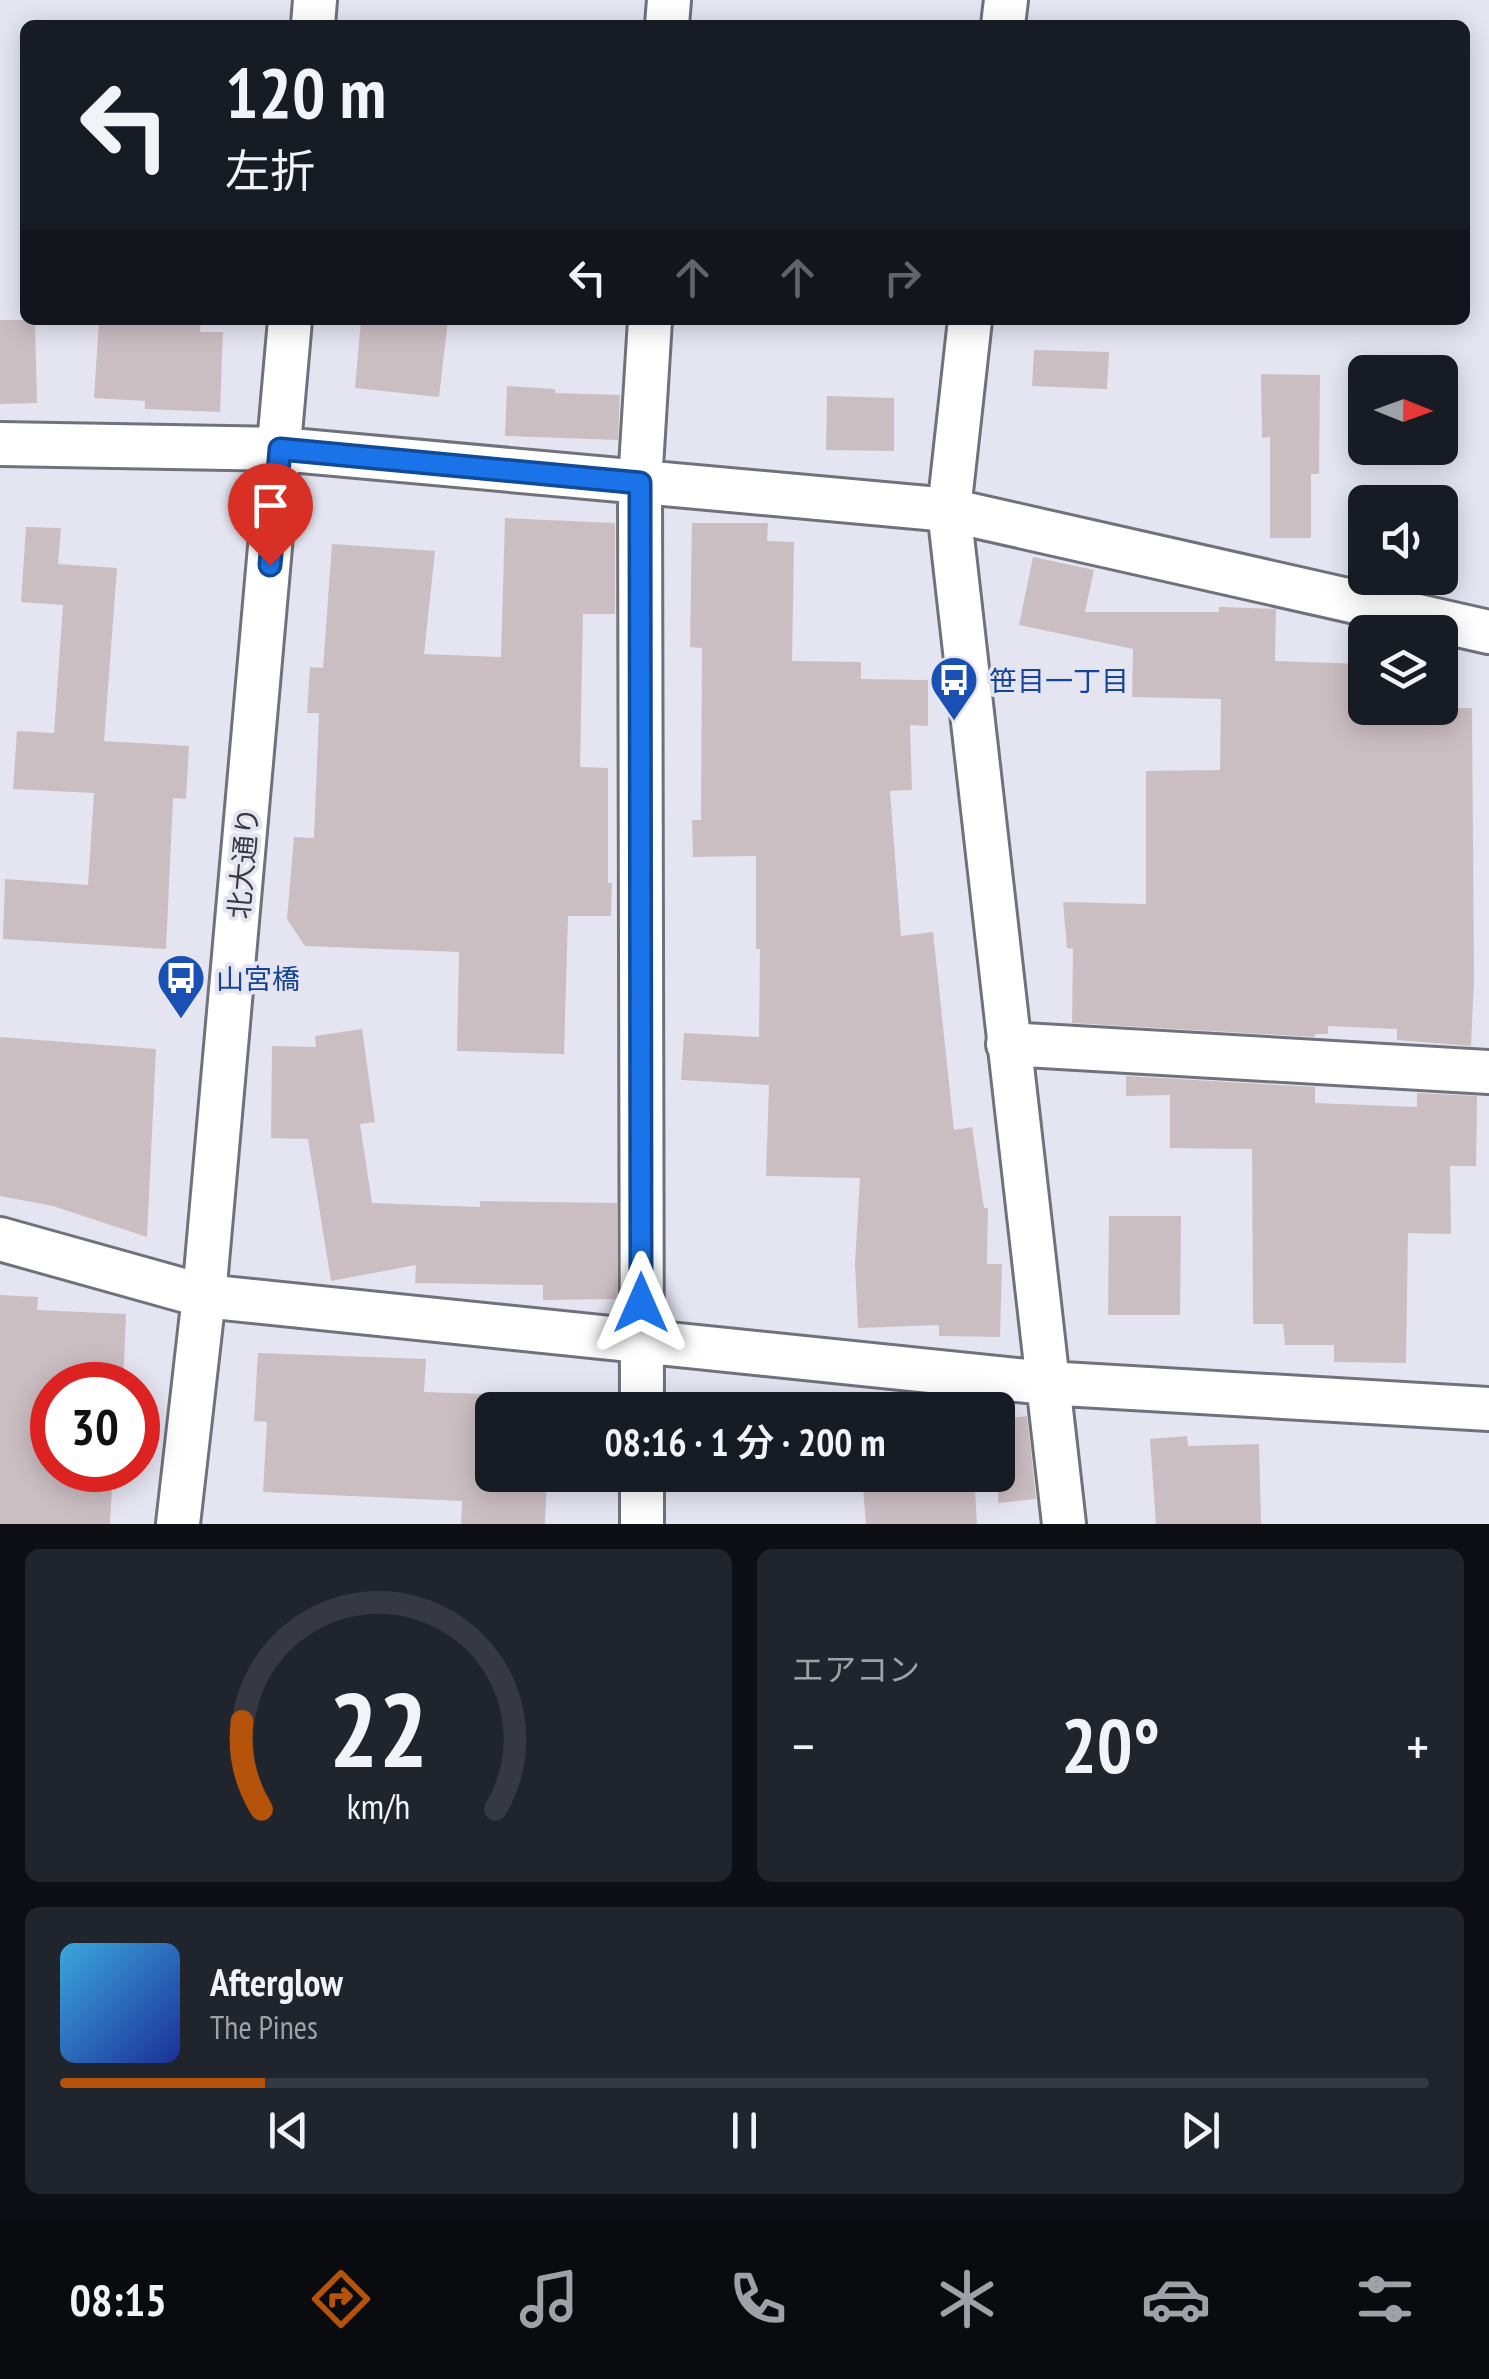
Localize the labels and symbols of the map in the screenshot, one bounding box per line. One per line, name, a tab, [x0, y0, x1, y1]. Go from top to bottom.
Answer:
north arrow	[1348, 355, 1458, 465]
pin	[228, 463, 313, 566]
bus stop icon: 笹目一丁目	[928, 654, 980, 722]
place label: 笹目一丁目	[989, 662, 1129, 699]
street label: 北大通り	[220, 806, 266, 920]
bus stop icon: 山宮橋	[155, 952, 207, 1020]
place label: 山宮橋	[216, 960, 300, 997]
position arrow	[589, 1251, 693, 1355]
speed limit sign: 30	[30, 1362, 160, 1492]

